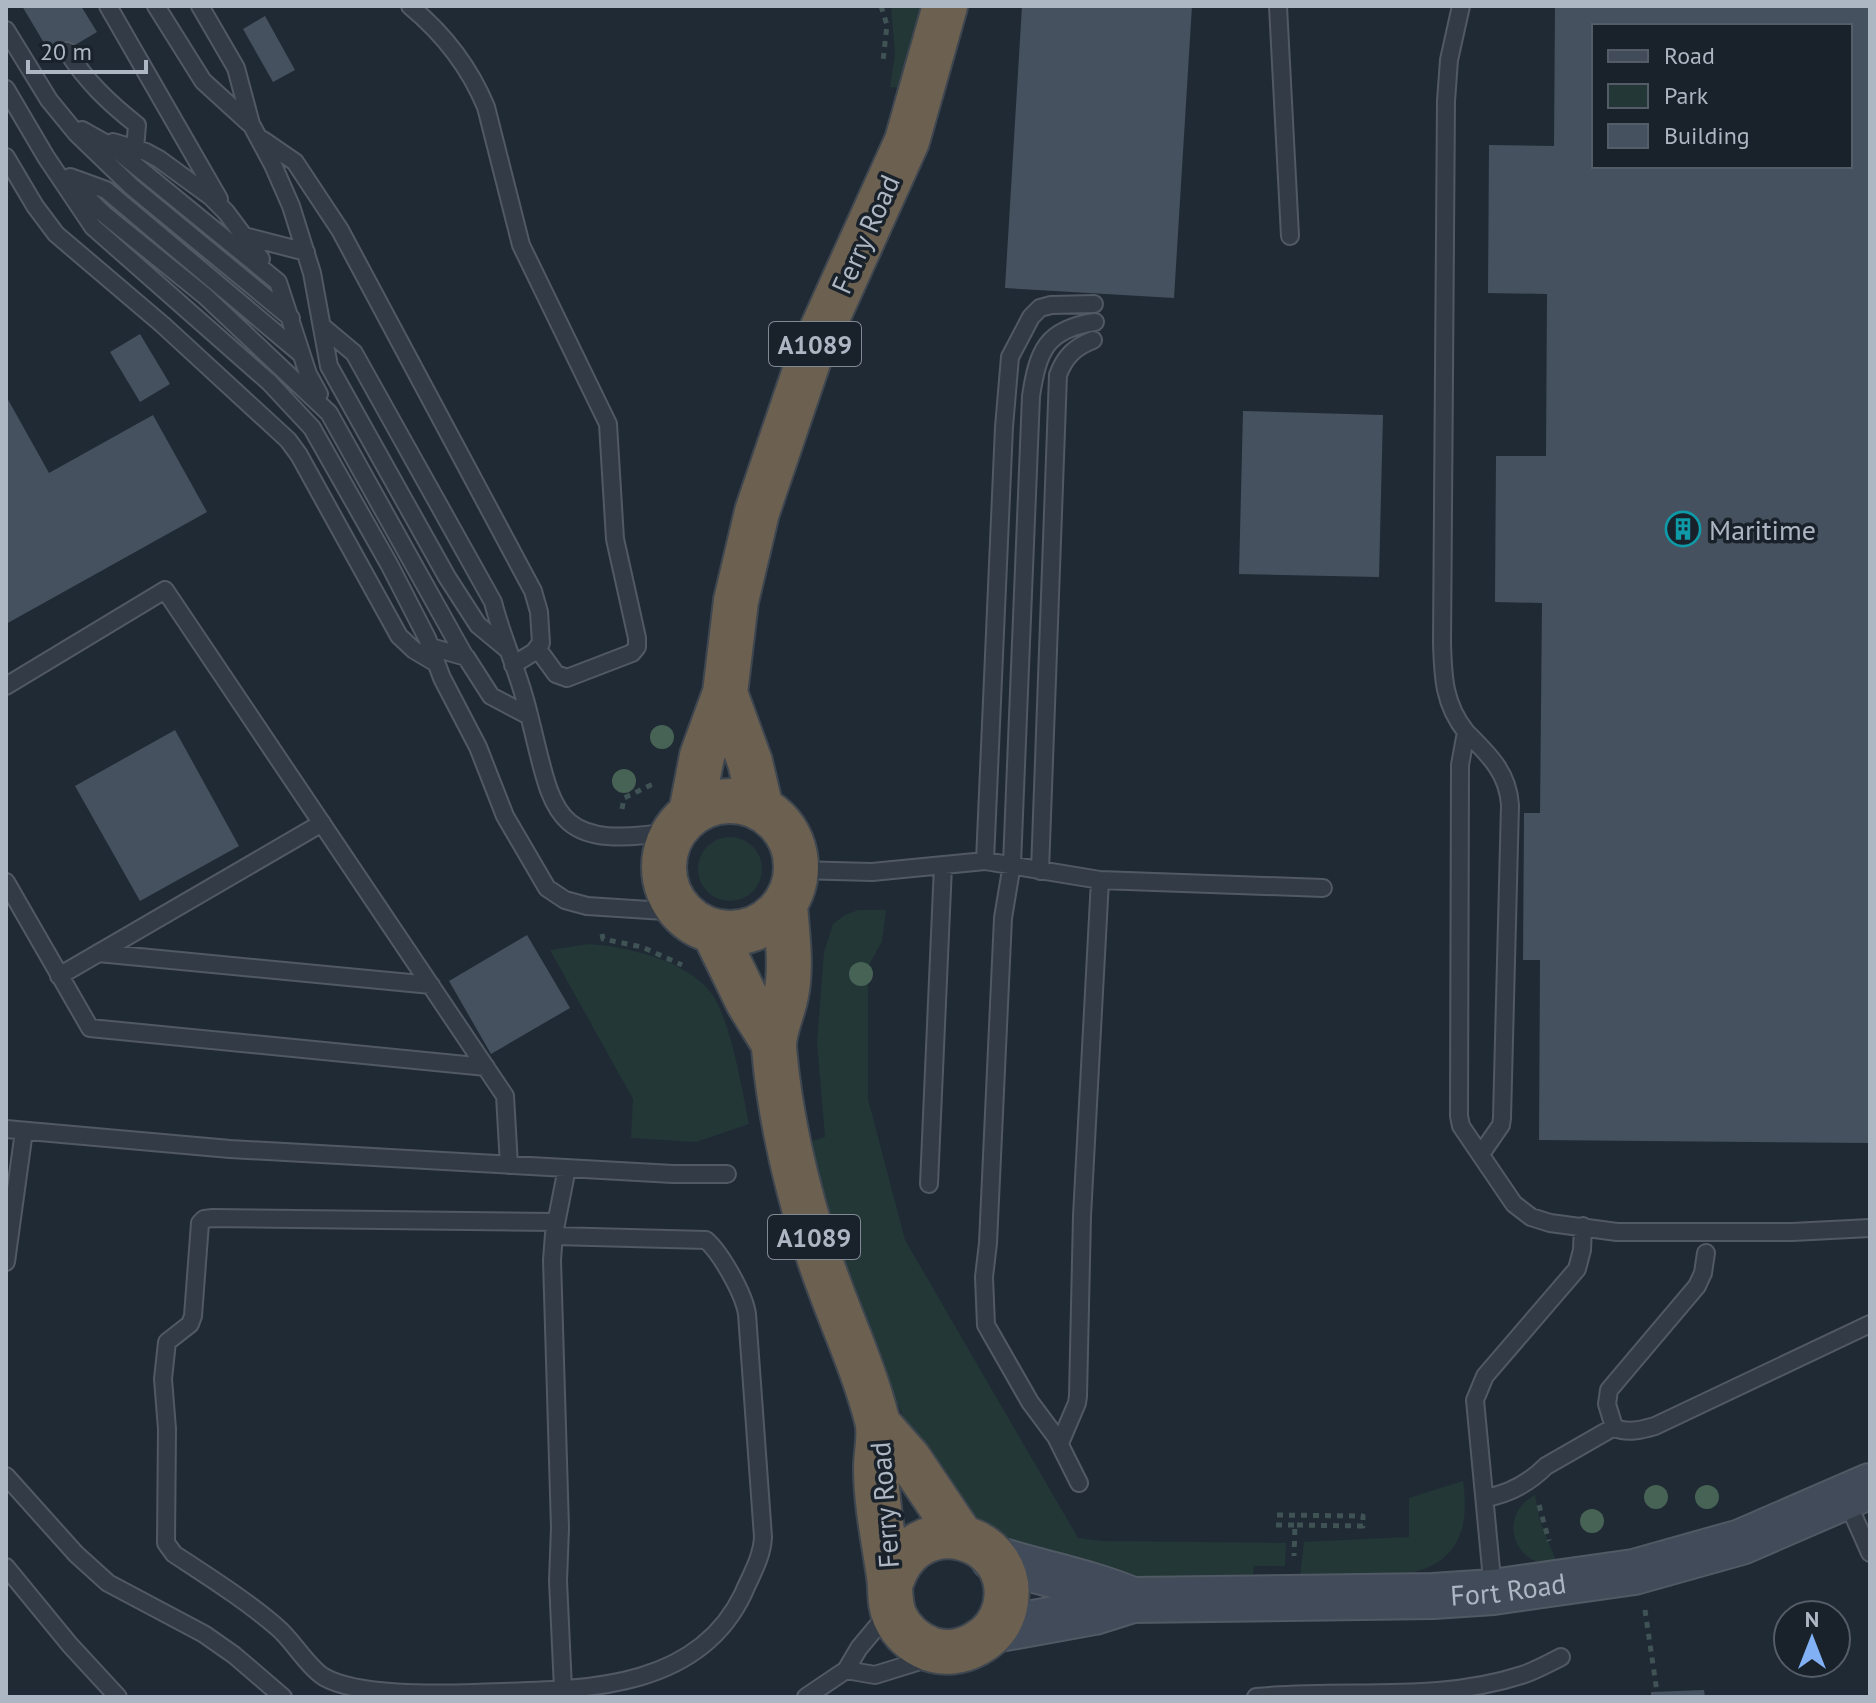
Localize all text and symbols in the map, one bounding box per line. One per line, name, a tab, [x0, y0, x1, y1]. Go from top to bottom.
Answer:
scale bar	[28, 24, 146, 74]
legend	[1592, 24, 1852, 168]
text: 20 m	[40, 36, 92, 67]
text: Road	[1664, 40, 1715, 71]
text: Park	[1664, 80, 1709, 111]
text: Building	[1664, 120, 1750, 151]
street label: Ferry Road	[822, 169, 908, 299]
road number: A1089	[769, 322, 861, 366]
building icon: Maritime	[1664, 510, 1702, 548]
place label: Maritime	[1709, 511, 1816, 548]
road number: A1089	[768, 1215, 860, 1259]
street label: Ferry Road	[861, 1441, 907, 1569]
street label: Fort Road	[1449, 1563, 1568, 1613]
north arrow	[1772, 1599, 1852, 1679]
text: N	[1805, 1605, 1819, 1633]

